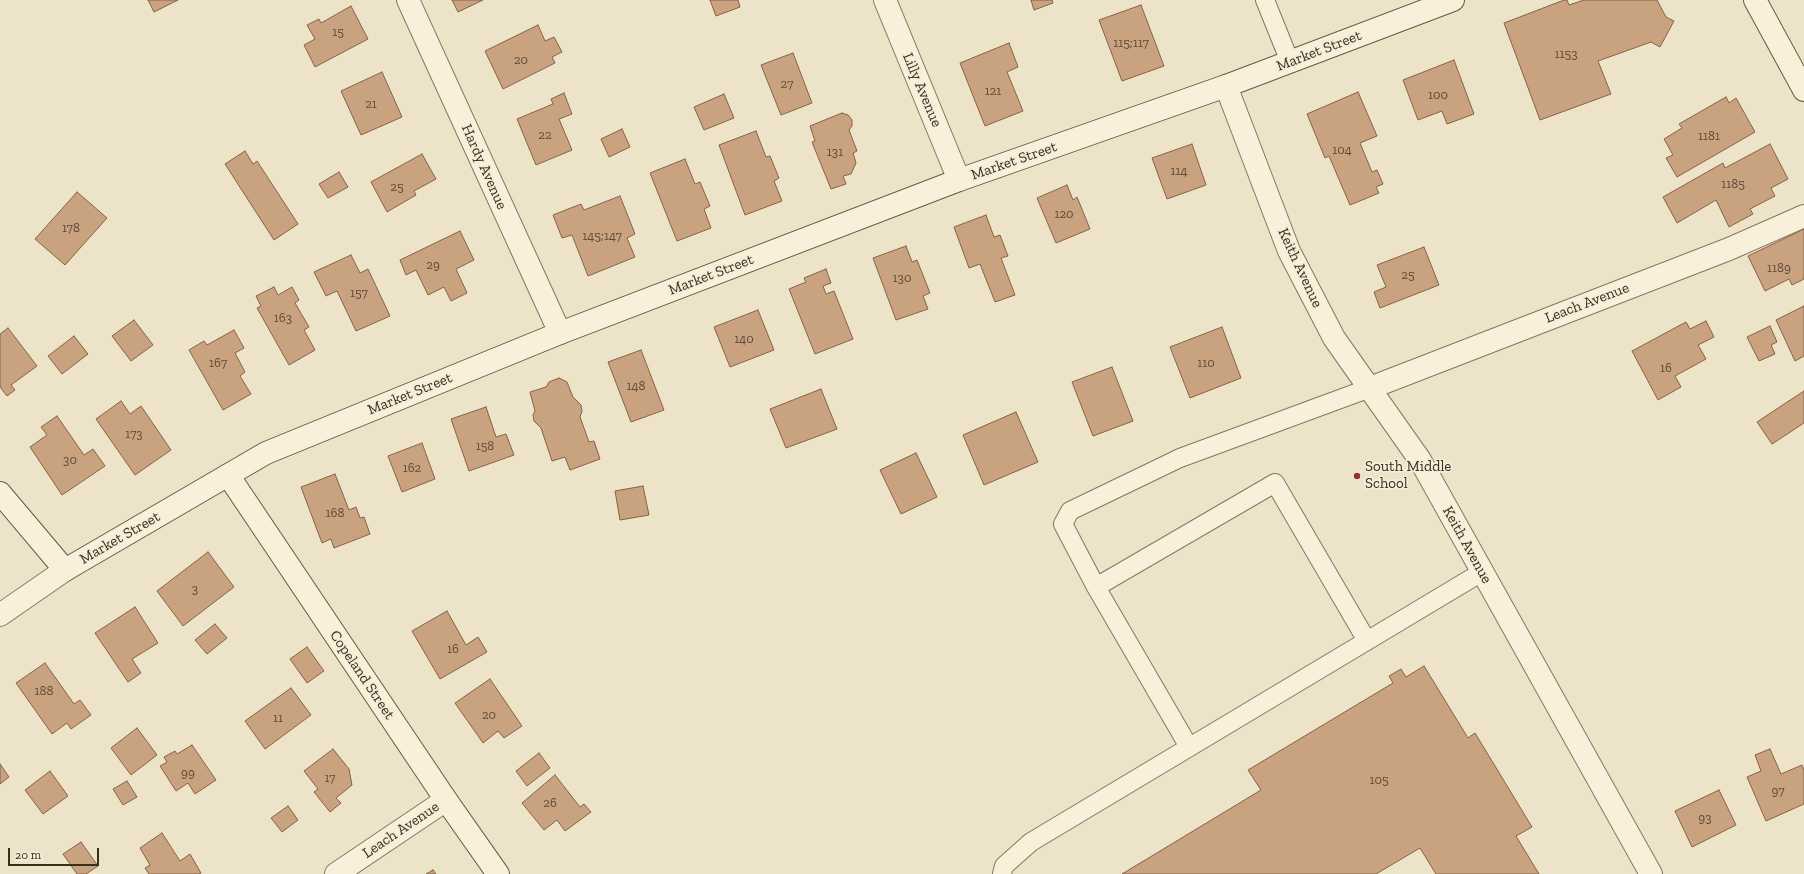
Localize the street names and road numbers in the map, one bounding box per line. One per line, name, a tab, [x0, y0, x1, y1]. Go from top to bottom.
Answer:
street label: Market Street	[1274, 27, 1364, 75]
street label: Lilly Avenue	[898, 50, 946, 130]
street label: Hardy Avenue	[457, 122, 511, 212]
street label: Market Street	[969, 138, 1059, 184]
street label: Keith Avenue	[1274, 225, 1326, 311]
street label: Market Street	[666, 251, 756, 299]
street label: Leach Avenue	[1542, 279, 1632, 327]
street label: Market Street	[365, 369, 455, 419]
street label: Keith Avenue	[1438, 503, 1496, 587]
street label: Market Street	[77, 508, 163, 568]
street label: Copeland Street	[326, 627, 398, 723]
street label: Leach Avenue	[359, 798, 443, 862]

